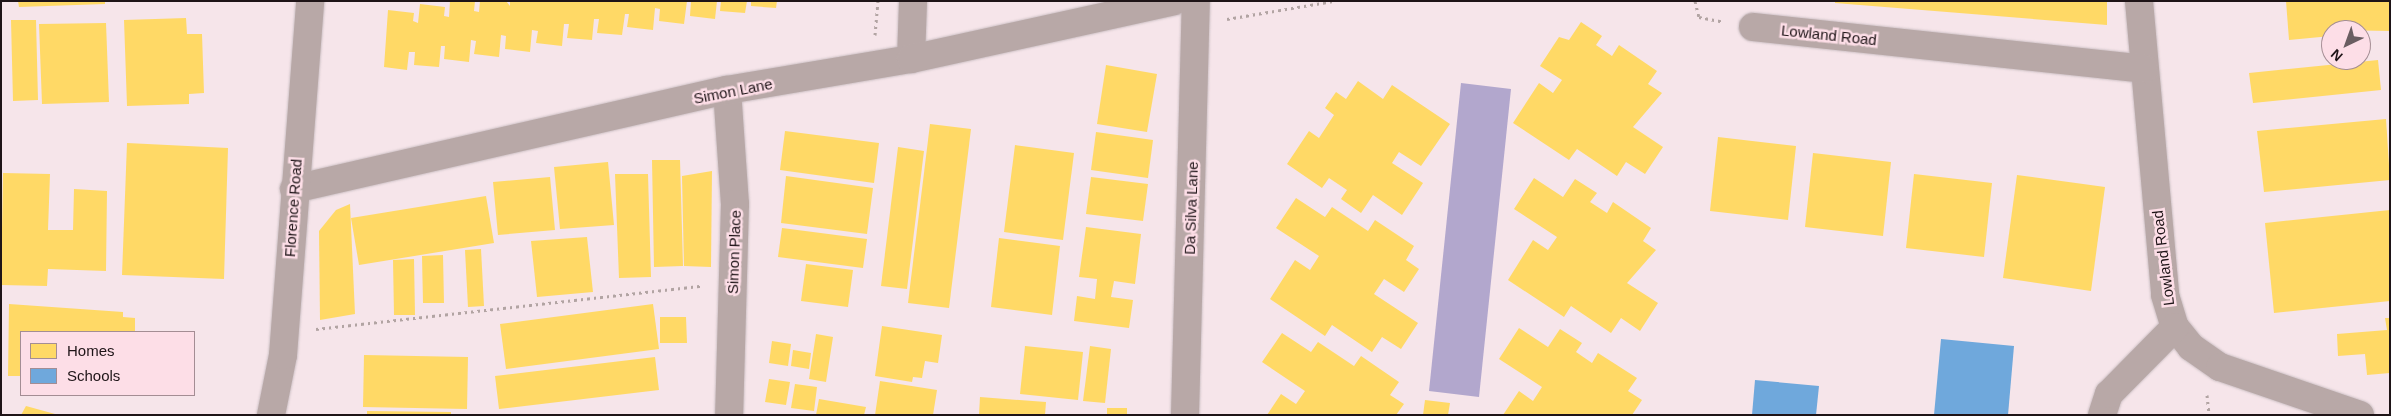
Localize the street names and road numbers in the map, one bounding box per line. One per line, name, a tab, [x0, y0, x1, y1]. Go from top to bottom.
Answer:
street label: Lowland Road	[1780, 21, 1878, 49]
street label: Simon Lane	[692, 75, 774, 107]
street label: Florence Road	[281, 158, 305, 258]
street label: Da Silva Lane	[1180, 161, 1202, 255]
street label: Lowland Road	[2148, 209, 2178, 307]
street label: Simon Place	[724, 210, 744, 294]

